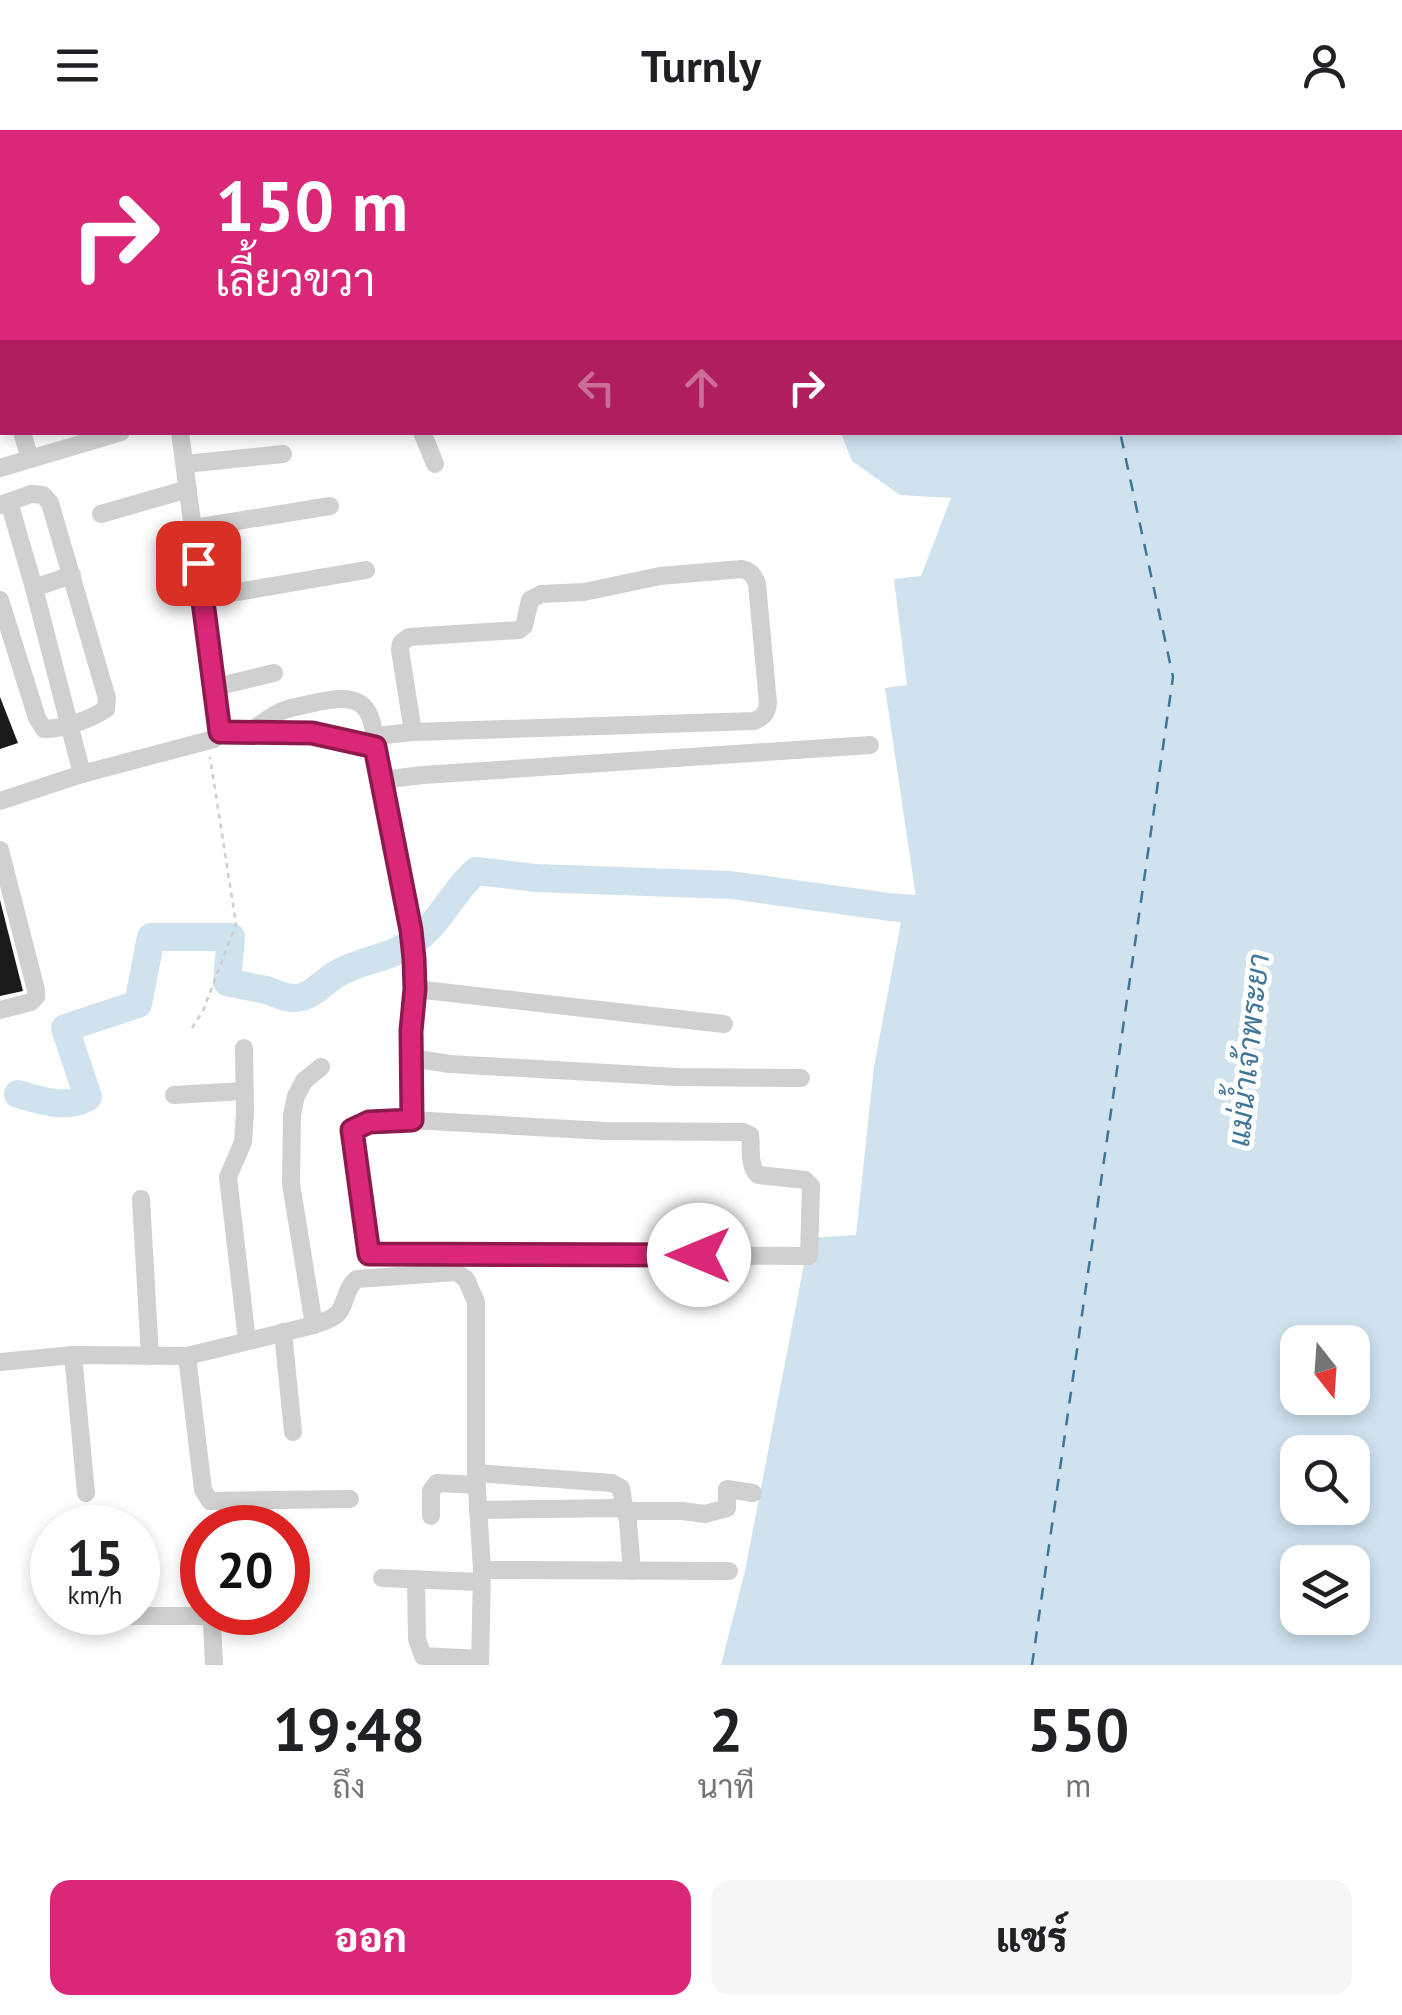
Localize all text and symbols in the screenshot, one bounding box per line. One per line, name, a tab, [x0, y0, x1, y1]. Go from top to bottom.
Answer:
text: Turnly	[641, 36, 761, 94]
icon: menu	[50, 38, 105, 93]
icon: person	[1297, 38, 1352, 93]
text: 150 m	[215, 160, 408, 250]
icon: right	[50, 170, 180, 300]
text: เลี้ยวขวา	[215, 250, 375, 308]
icon: left	[569, 360, 624, 415]
icon: ahead	[674, 360, 729, 415]
icon: right	[779, 360, 834, 415]
pin	[156, 521, 241, 606]
icon: arrive	[171, 536, 226, 591]
water label: แม่น้ำเจ้าพระยา	[1212, 951, 1277, 1148]
position arrow	[647, 1203, 751, 1307]
north arrow	[1280, 1325, 1370, 1415]
map controls	[1280, 1325, 1370, 1635]
button: search	[1280, 1435, 1370, 1525]
speed limit sign: 20	[180, 1505, 310, 1635]
text: 15	[67, 1525, 123, 1590]
button: layers	[1280, 1545, 1370, 1635]
text: km/h	[68, 1579, 122, 1611]
text: 19:48	[273, 1690, 425, 1768]
text: 2	[709, 1690, 743, 1768]
text: 550	[1027, 1690, 1129, 1768]
text: m	[1065, 1764, 1091, 1806]
text: ถึง	[332, 1765, 365, 1807]
text: นาที	[698, 1765, 755, 1807]
button: ออก	[50, 1880, 691, 1995]
button: แชร์	[711, 1880, 1352, 1995]

